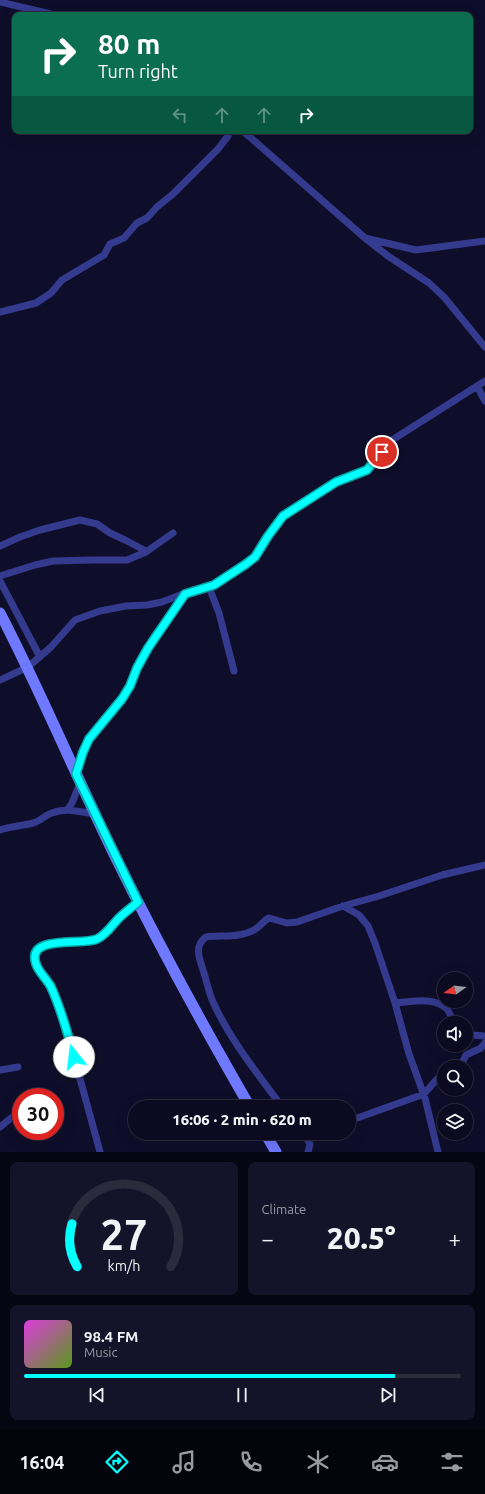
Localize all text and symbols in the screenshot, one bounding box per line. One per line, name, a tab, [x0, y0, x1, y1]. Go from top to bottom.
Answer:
icon: right	[32, 28, 84, 80]
text: 80 m	[98, 28, 160, 59]
text: Turn right	[98, 61, 178, 81]
icon: left	[169, 104, 191, 126]
icon: ahead	[211, 104, 233, 126]
icon: ahead	[253, 104, 275, 126]
icon: right	[295, 104, 317, 126]
pin	[365, 435, 399, 469]
icon: arrive	[371, 441, 393, 463]
north arrow	[437, 972, 473, 1008]
map controls	[437, 972, 473, 1140]
button: sound	[437, 1016, 473, 1052]
position arrow	[53, 1036, 95, 1078]
button: search	[437, 1060, 473, 1096]
speed limit sign: 30	[12, 1088, 64, 1140]
button: layers	[437, 1104, 473, 1140]
text: 16:06 · 2 min · 620 m	[172, 1111, 312, 1128]
text: Climate	[262, 1202, 306, 1216]
text: 27	[100, 1210, 147, 1257]
text: 20.5°	[327, 1221, 396, 1255]
text: −	[262, 1226, 274, 1251]
text: +	[449, 1226, 461, 1251]
text: km/h	[107, 1257, 140, 1273]
text: 98.4 FM	[84, 1328, 138, 1345]
text: Music	[84, 1345, 118, 1359]
icon: previous	[86, 1384, 108, 1406]
icon: pause	[231, 1384, 253, 1406]
icon: next	[377, 1384, 399, 1406]
icon: directions	[103, 1448, 131, 1476]
icon: music	[170, 1448, 198, 1476]
icon: phone	[237, 1448, 265, 1476]
icon: climate	[304, 1448, 332, 1476]
icon: car	[371, 1448, 399, 1476]
icon: filters	[438, 1448, 466, 1476]
text: 16:04	[19, 1452, 64, 1472]

